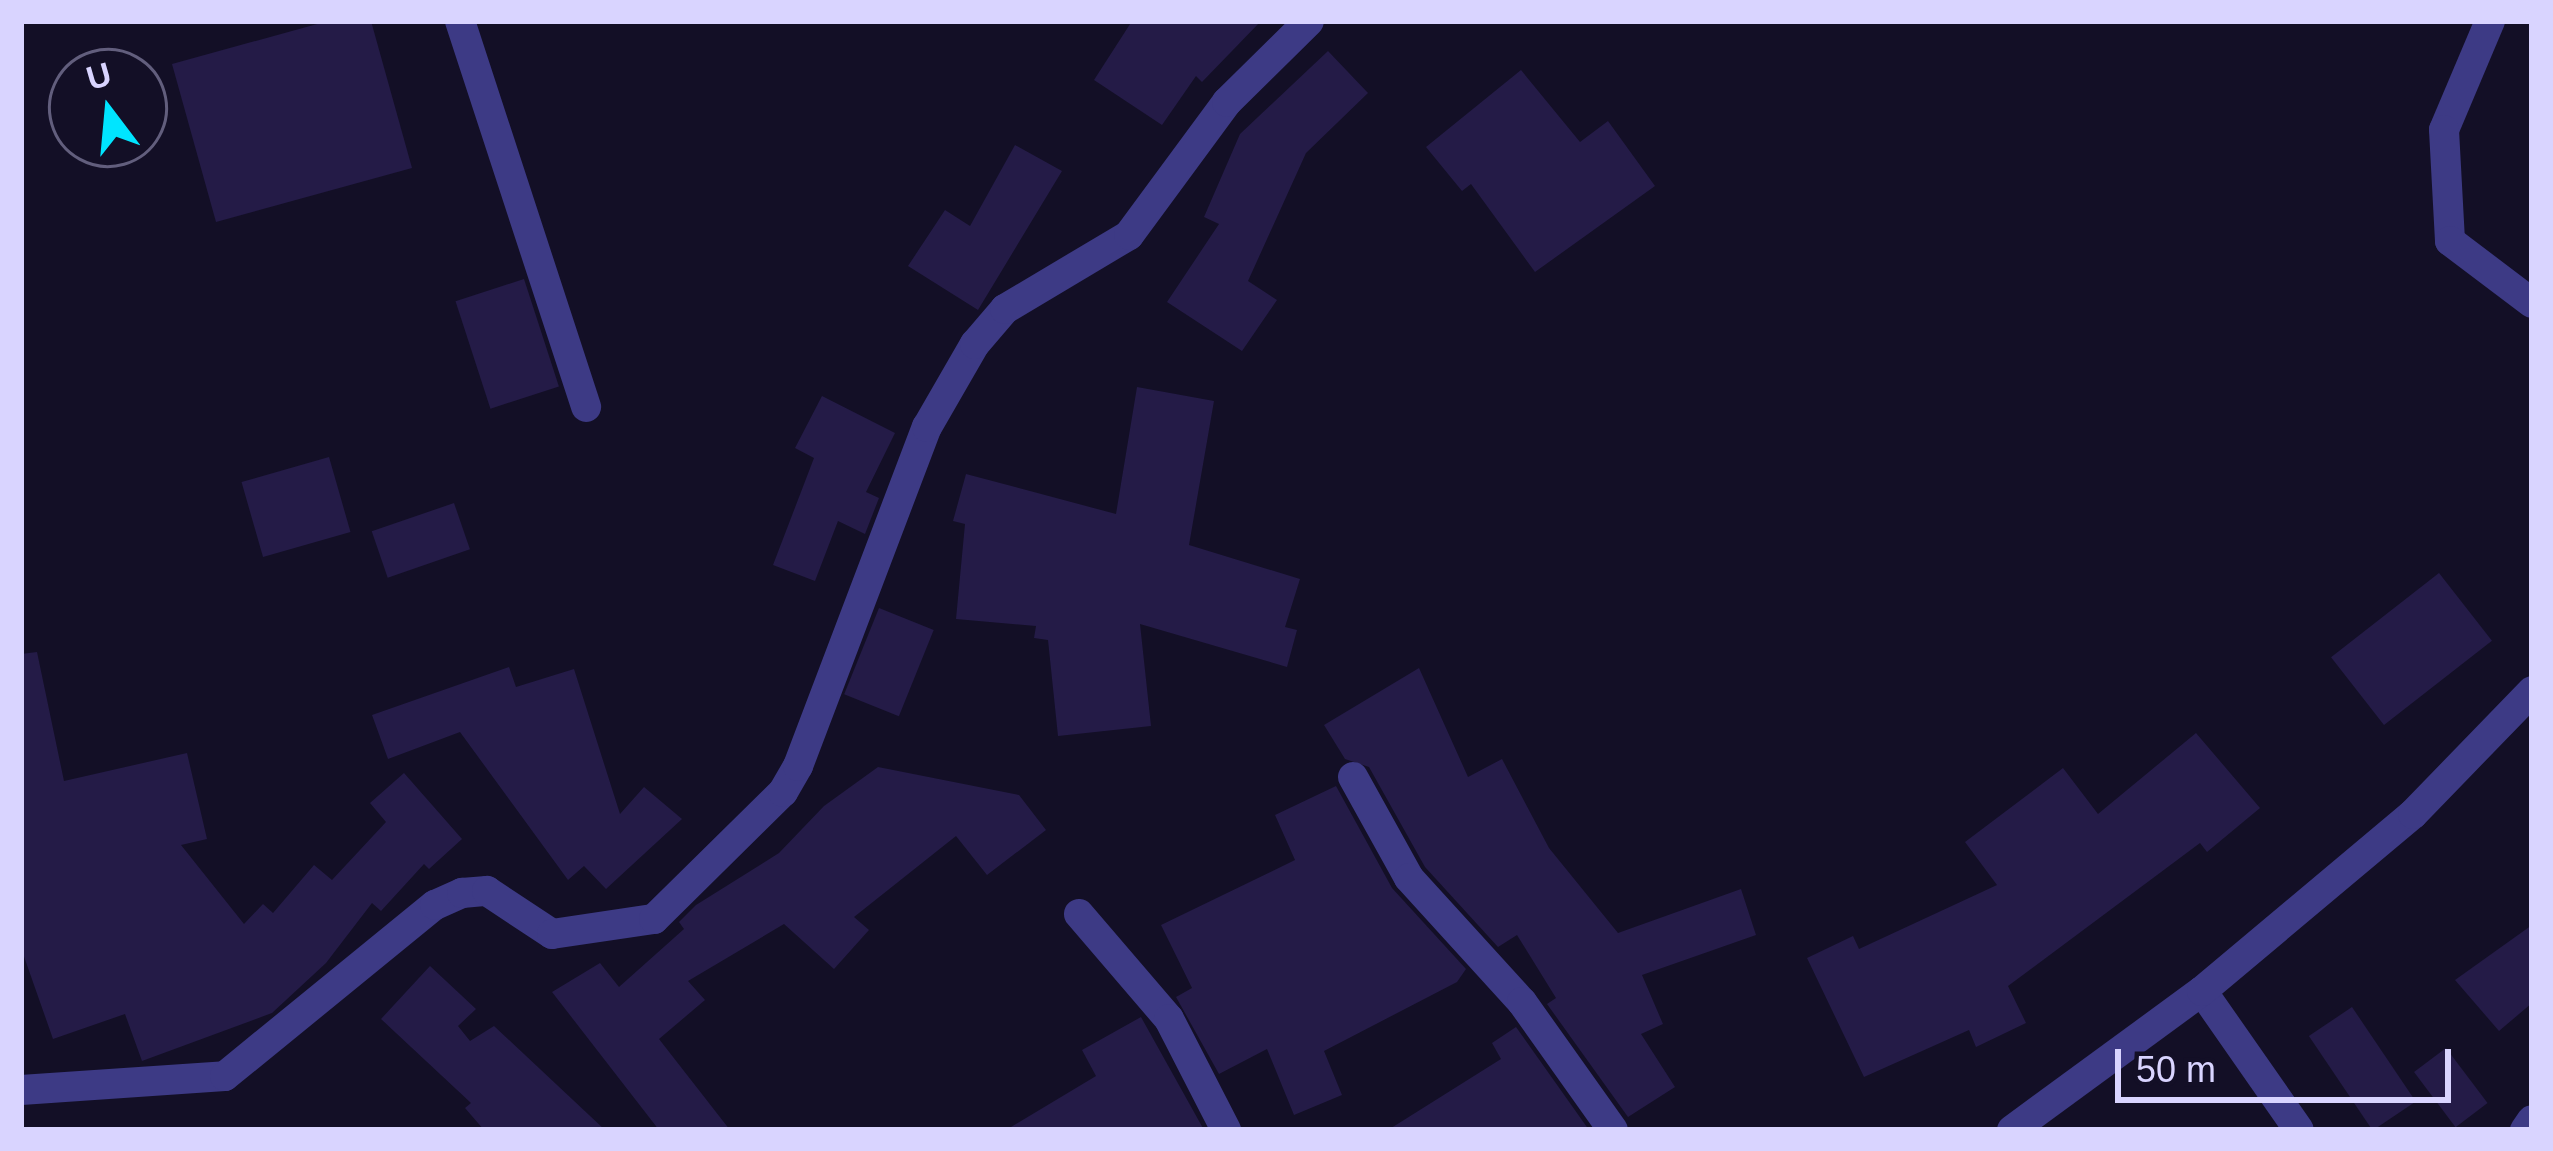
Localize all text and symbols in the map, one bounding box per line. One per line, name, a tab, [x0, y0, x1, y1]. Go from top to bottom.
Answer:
north arrow	[48, 48, 168, 168]
text: U	[82, 55, 115, 97]
scale bar	[2121, 1025, 2457, 1099]
text: 50 m	[2136, 1049, 2216, 1090]

